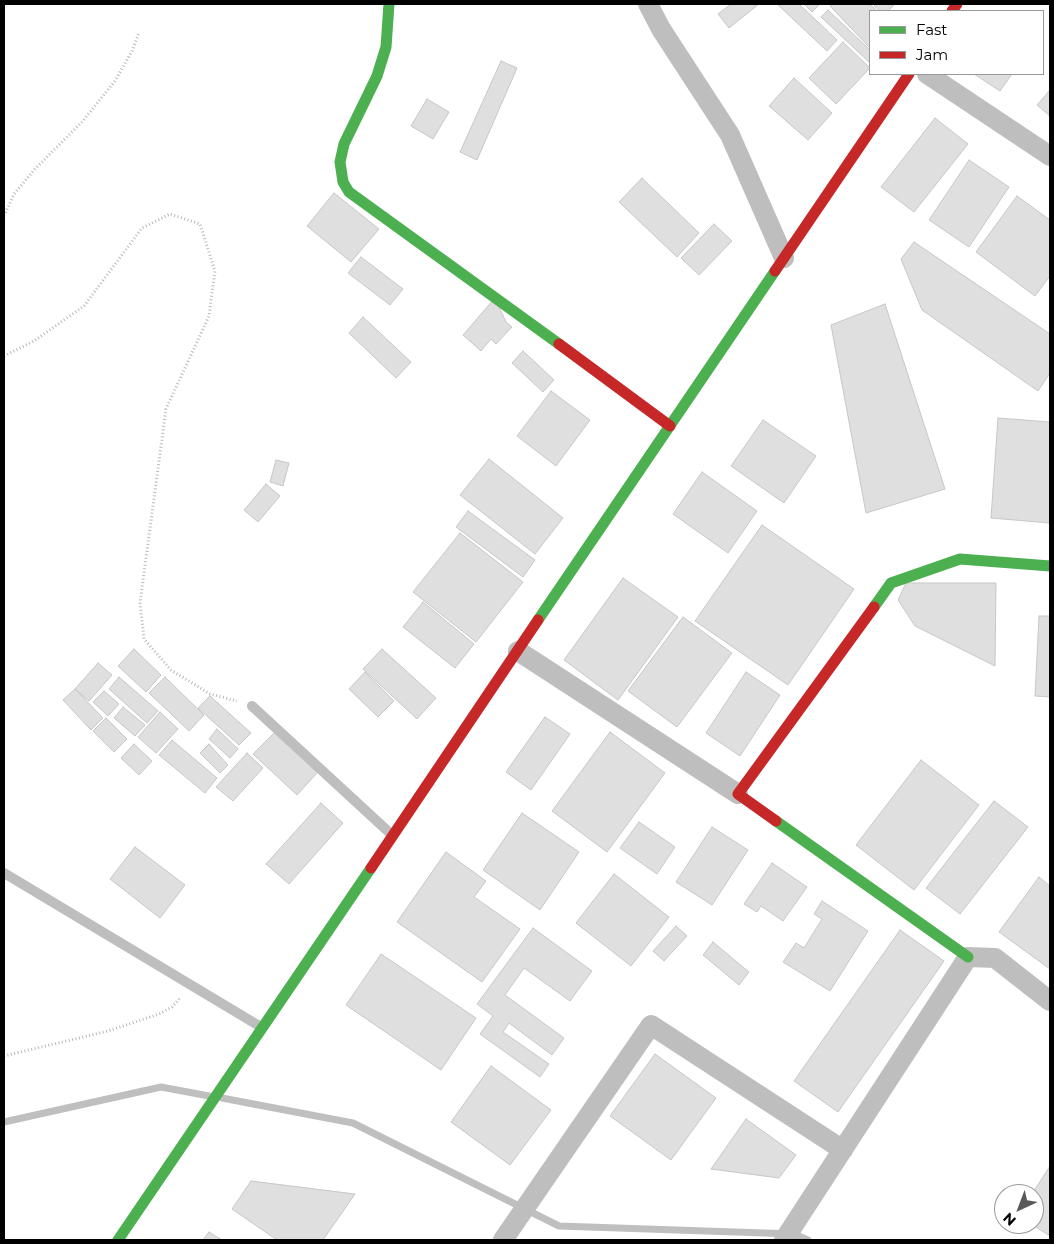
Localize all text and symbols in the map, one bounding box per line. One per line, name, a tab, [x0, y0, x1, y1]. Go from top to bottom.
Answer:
legend	[869, 10, 1044, 75]
text: Fast	[916, 20, 947, 39]
text: Jam	[916, 45, 948, 64]
north arrow	[994, 1184, 1044, 1234]
text: N	[999, 1209, 1020, 1230]

